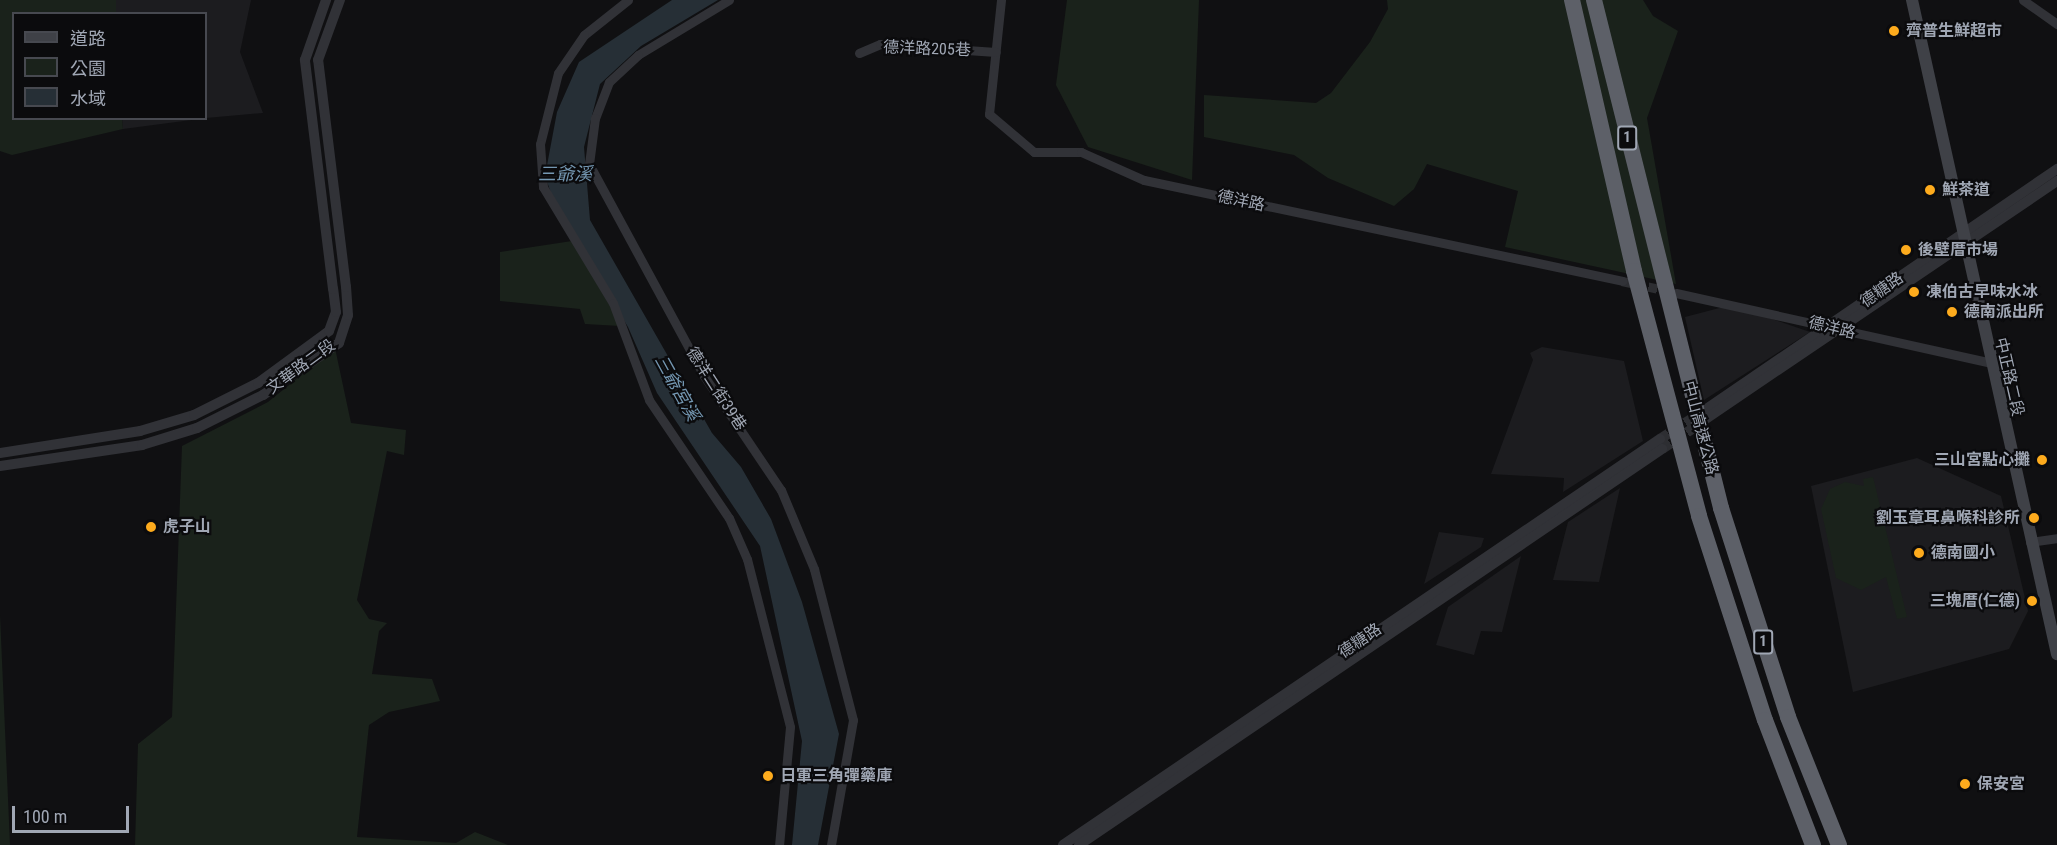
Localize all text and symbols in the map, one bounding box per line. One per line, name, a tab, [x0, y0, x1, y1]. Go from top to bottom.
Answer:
legend	[12, 12, 207, 120]
place label: 齊普生鮮超市	[1906, 21, 2002, 41]
marker: 齊普生鮮超市	[1887, 24, 1901, 38]
text: 道路	[70, 28, 106, 49]
street label: 德洋路205巷	[883, 38, 971, 60]
text: 公園	[70, 58, 106, 79]
text: 水域	[70, 88, 106, 109]
road number: 1	[1616, 126, 1638, 150]
water label: 三爺溪	[538, 163, 592, 185]
place label: 鮮茶道	[1942, 180, 1990, 200]
marker: 鮮茶道	[1923, 183, 1937, 197]
street label: 德洋路	[1216, 187, 1266, 215]
place label: 後壁厝市場	[1918, 240, 1998, 260]
marker: 後壁厝市場	[1899, 243, 1913, 257]
street label: 德糖路	[1857, 268, 1907, 312]
place label: 凍伯古早味水冰	[1926, 282, 2038, 302]
marker: 凍伯古早味水冰	[1907, 285, 1921, 299]
place label: 德南派出所	[1964, 302, 2044, 322]
marker: 德南派出所	[1945, 305, 1959, 319]
street label: 德洋路	[1806, 313, 1858, 343]
street label: 文華路二段	[263, 336, 339, 398]
street label: 中正路二段	[1991, 336, 2027, 418]
street label: 德洋二街39巷	[682, 344, 750, 434]
water label: 三爺宮溪	[650, 351, 704, 425]
street label: 中山高速公路	[1678, 379, 1722, 477]
place label: 三山宮點心攤	[1934, 450, 2030, 470]
marker: 三山宮點心攤	[2035, 453, 2049, 467]
place label: 劉玉章耳鼻喉科診所	[1876, 508, 2020, 528]
marker: 劉玉章耳鼻喉科診所	[2025, 509, 2043, 527]
place label: 虎子山	[163, 517, 211, 537]
marker: 虎子山	[144, 520, 158, 534]
place label: 德南國小	[1931, 543, 1995, 563]
marker: 德南國小	[1912, 546, 1926, 560]
place label: 三塊厝(仁德)	[1930, 591, 2020, 611]
marker: 三塊厝(仁德)	[2025, 594, 2039, 608]
street label: 德糖路	[1335, 620, 1385, 662]
road number: 1	[1752, 630, 1774, 654]
place label: 日軍三角彈藥庫	[780, 766, 892, 786]
marker: 日軍三角彈藥庫	[761, 769, 775, 783]
place label: 保安宮	[1977, 774, 2025, 794]
marker: 保安宮	[1958, 777, 1972, 791]
scale bar	[15, 794, 132, 832]
text: 100 m	[23, 806, 67, 827]

